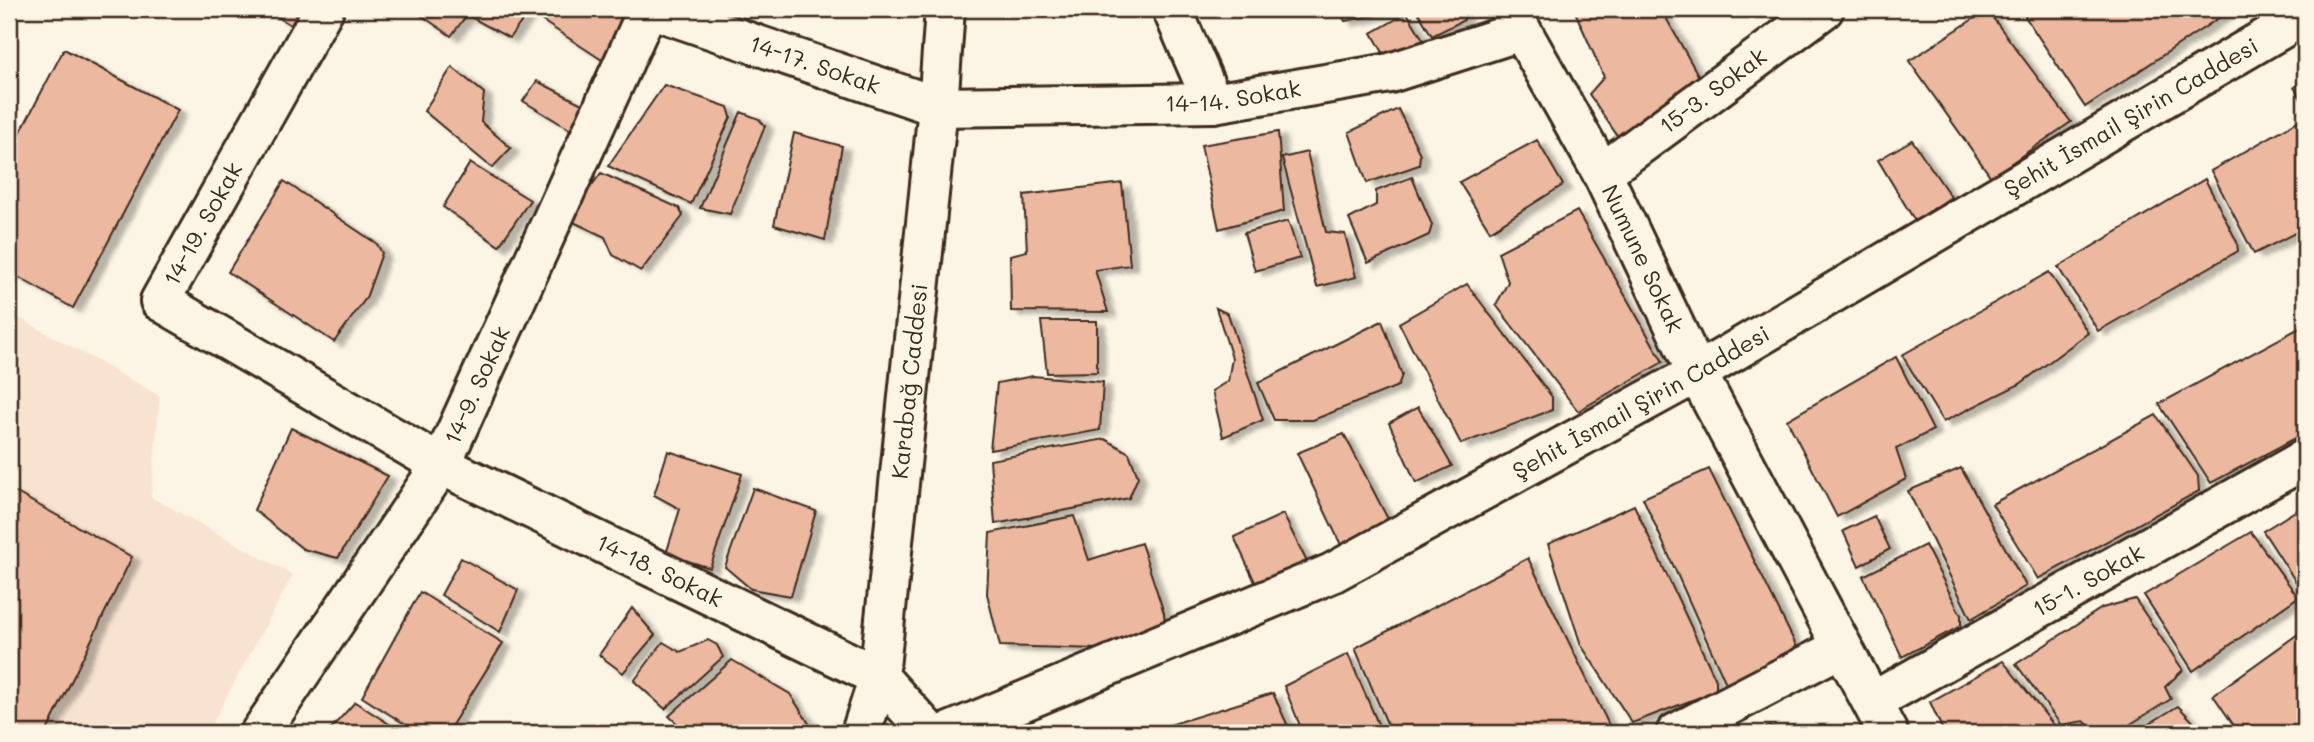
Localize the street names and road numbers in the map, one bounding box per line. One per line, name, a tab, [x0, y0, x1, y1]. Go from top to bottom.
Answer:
street label: 14-17. Sokak	[746, 28, 884, 100]
street label: Şehit İsmail Şirin Caddesi	[1998, 30, 2263, 203]
street label: 15-3. Sokak	[1653, 41, 1772, 140]
street label: 14-14. Sokak	[1165, 72, 1303, 118]
street label: 14-19. Sokak	[156, 156, 248, 291]
street label: Numune Sokak	[1596, 179, 1692, 337]
street label: Karabağ Caddesi	[884, 282, 934, 480]
street label: Şehit İsmail Şirin Caddesi	[1507, 318, 1775, 485]
street label: 14-9. Sokak	[436, 321, 516, 449]
street label: 14-18. Sokak	[592, 526, 728, 613]
street label: 15-1. Sokak	[2027, 537, 2149, 623]

